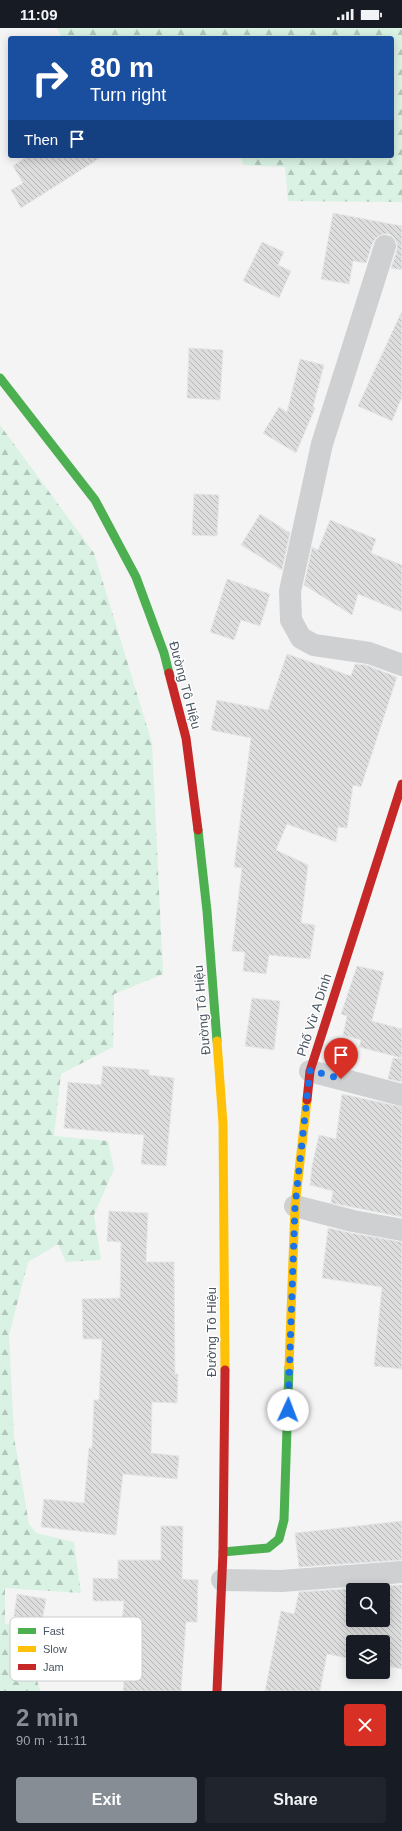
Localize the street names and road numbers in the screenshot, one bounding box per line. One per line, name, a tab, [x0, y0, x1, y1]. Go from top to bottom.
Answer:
street label: Đường Tô Hiệu	[166, 640, 204, 730]
street label: Đường Tô Hiệu	[191, 965, 213, 1055]
street label: Phố Vừ A Dính	[294, 972, 334, 1058]
street label: Đường Tô Hiệu	[204, 1287, 219, 1377]

